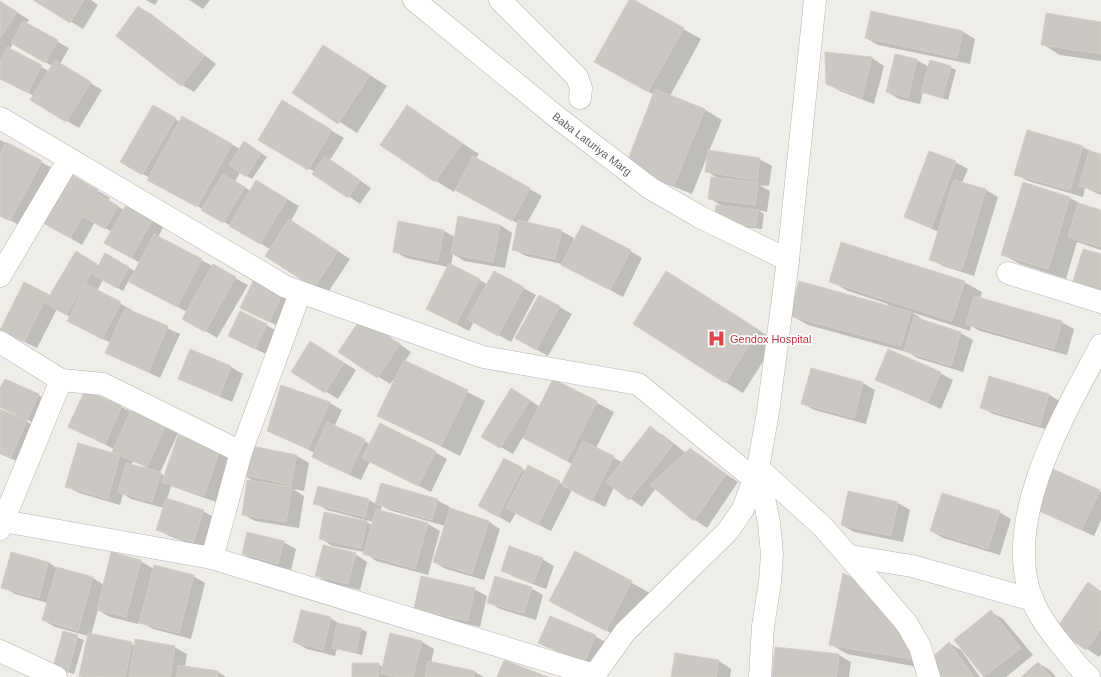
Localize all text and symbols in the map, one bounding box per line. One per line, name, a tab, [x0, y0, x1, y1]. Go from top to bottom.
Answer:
street label: Baba Laturiya Marg	[550, 110, 634, 178]
hospital icon: Gendox Hospital	[707, 329, 727, 349]
place label: Gendox Hospital	[730, 333, 811, 345]

